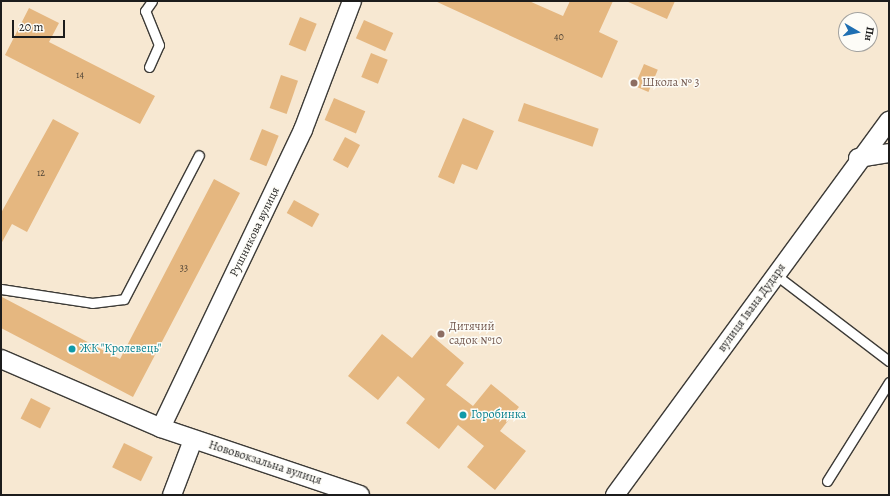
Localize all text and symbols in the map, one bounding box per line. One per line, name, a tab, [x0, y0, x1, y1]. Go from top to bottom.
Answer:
scale bar	[14, 12, 67, 38]
north arrow	[838, 12, 878, 52]
text: 20 m	[19, 19, 43, 35]
text: Пн	[861, 26, 878, 42]
house number: 40	[554, 31, 564, 43]
house number: 14	[76, 69, 84, 81]
place label: Школа № 3	[642, 76, 699, 90]
marker: Школа № 3	[629, 78, 639, 88]
house number: 12	[37, 167, 45, 179]
street label: Рушникова вулиця	[227, 185, 283, 279]
street label: вулиця Івана Дударя	[715, 261, 789, 355]
house number: 33	[180, 262, 188, 274]
place label: Дитячий садок №10	[449, 320, 502, 348]
marker: Дитячий садок №10	[436, 329, 446, 339]
place label: ЖК "Кролевець"	[80, 342, 162, 356]
marker: ЖК "Кролевець"	[67, 344, 77, 354]
place label: Горобинка	[471, 408, 526, 422]
marker: Горобинка	[458, 410, 468, 420]
street label: Нововокзальна вулиця	[207, 438, 323, 488]

